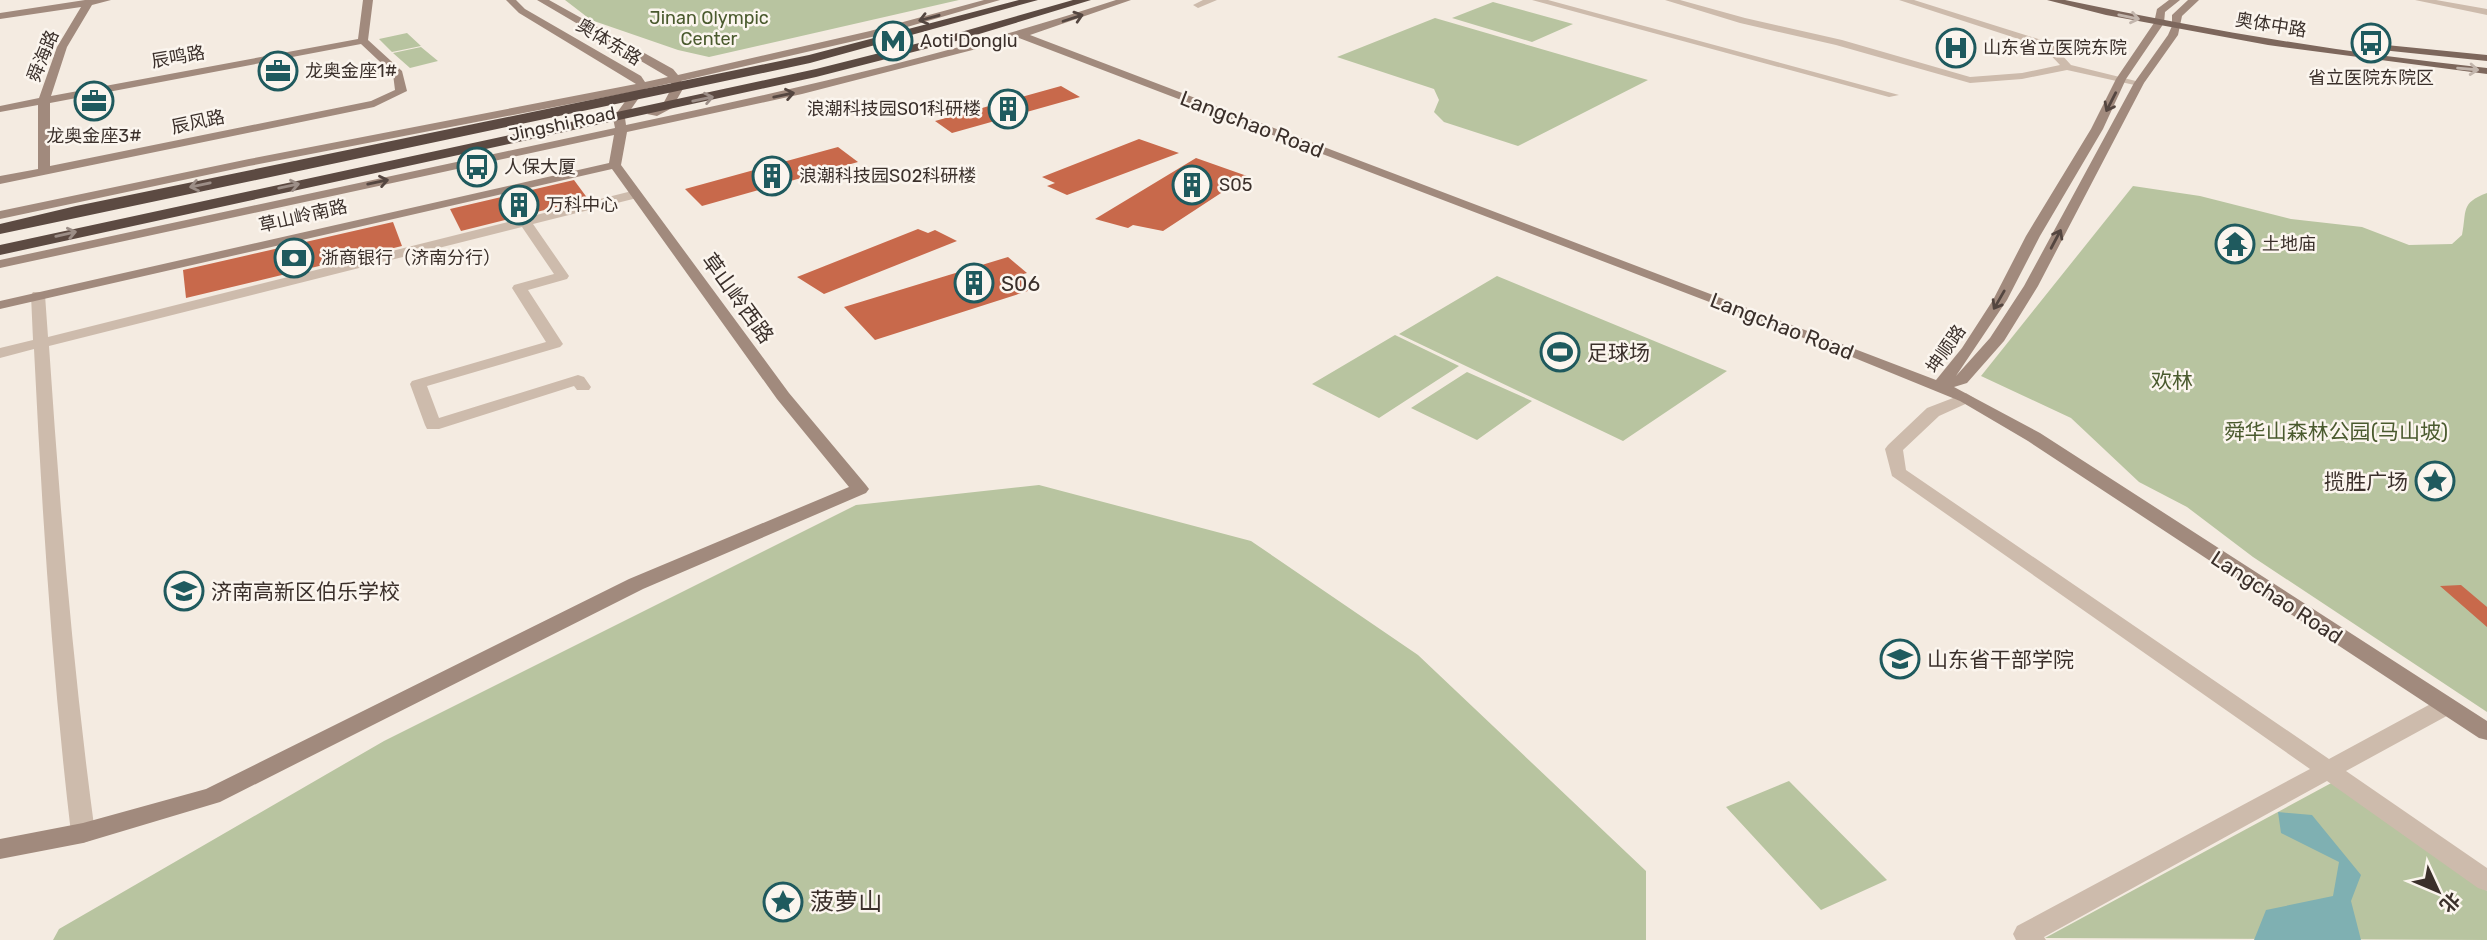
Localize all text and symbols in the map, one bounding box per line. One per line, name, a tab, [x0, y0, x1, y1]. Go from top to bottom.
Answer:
park label: Jinan Olympic Center	[649, 7, 769, 50]
street label: 奥体中路	[2234, 9, 2308, 41]
one-way arrow	[1062, 10, 1084, 23]
one-way arrow	[2117, 10, 2140, 24]
one-way arrow	[918, 12, 941, 25]
street label: 奥体东路	[572, 14, 646, 70]
metro station icon: Aoti Donglu	[872, 20, 914, 62]
bus stop icon: 省立医院东院区	[2350, 22, 2392, 64]
street label: 舜海路	[23, 27, 63, 85]
hospital icon: 山东省立医院东院	[1935, 27, 1977, 69]
place label: Aoti Donglu	[920, 30, 1018, 52]
place label: 山东省立医院东院	[1983, 37, 2127, 59]
street label: 辰鸣路	[150, 41, 206, 73]
office icon: 龙奥金座1#	[257, 50, 299, 92]
place label: 龙奥金座1#	[305, 60, 397, 82]
one-way arrow	[2456, 63, 2479, 76]
place label: 省立医院东院区	[2308, 67, 2434, 89]
office icon: 龙奥金座3#	[73, 80, 115, 122]
street label: Langchao Road	[1177, 85, 1327, 163]
one-way arrow	[772, 88, 795, 102]
building icon: 浪潮科技园S01科研楼	[987, 88, 1029, 130]
one-way arrow	[2103, 91, 2117, 112]
one-way arrow	[691, 92, 714, 106]
place label: 浪潮科技园S01科研楼	[807, 98, 981, 120]
street label: Jingshi Road	[506, 102, 618, 146]
street label: 辰风路	[169, 106, 227, 138]
place label: 龙奥金座3#	[46, 125, 142, 147]
bus stop icon: 人保大厦	[456, 146, 498, 188]
building icon: 浪潮科技园S02科研楼	[751, 155, 793, 197]
place label: 人保大厦	[504, 156, 576, 178]
building icon: S05	[1171, 164, 1213, 206]
place label: 浪潮科技园S02科研楼	[799, 165, 976, 187]
one-way arrow	[366, 174, 389, 188]
place label: S05	[1219, 174, 1252, 196]
one-way arrow	[277, 178, 300, 192]
one-way arrow	[189, 179, 212, 193]
building icon: 万科中心	[498, 184, 540, 226]
place label: 万科中心	[546, 194, 618, 216]
street label: 草山岭南路	[257, 195, 349, 237]
temple icon: 土地庙	[2214, 223, 2256, 265]
one-way arrow	[54, 227, 77, 240]
one-way arrow	[2050, 229, 2063, 250]
place label: 土地庙	[2262, 233, 2316, 255]
bank icon: 浙商银行（济南分行）	[273, 237, 315, 279]
place label: 浙商银行（济南分行）	[321, 247, 501, 269]
street label: 草山岭西路	[697, 248, 779, 348]
building icon: S06	[953, 262, 995, 304]
place label: S06	[1001, 271, 1040, 296]
street label: Langchao Road	[1707, 287, 1857, 365]
one-way arrow	[1992, 289, 2006, 309]
street label: 坤顺路	[1922, 321, 1970, 377]
sports icon: 足球场	[1539, 331, 1581, 373]
place label: 足球场	[1587, 340, 1650, 365]
park label: 欢林	[2151, 368, 2193, 393]
park label: 舜华山森林公园(马山坡)	[2224, 419, 2448, 444]
place icon: 揽胜广场	[2414, 460, 2456, 502]
place label: 揽胜广场	[2324, 469, 2408, 494]
street label: Langchao Road	[2207, 545, 2347, 649]
school or university icon: 济南高新区伯乐学校	[163, 570, 205, 612]
place label: 济南高新区伯乐学校	[211, 579, 400, 604]
school or university icon: 山东省干部学院	[1879, 638, 1921, 680]
place label: 山东省干部学院	[1927, 647, 2074, 672]
north arrow	[2403, 856, 2473, 926]
place icon: 菠萝山	[762, 881, 804, 923]
place label: 菠萝山	[810, 888, 882, 916]
text: 北	[2435, 888, 2465, 917]

